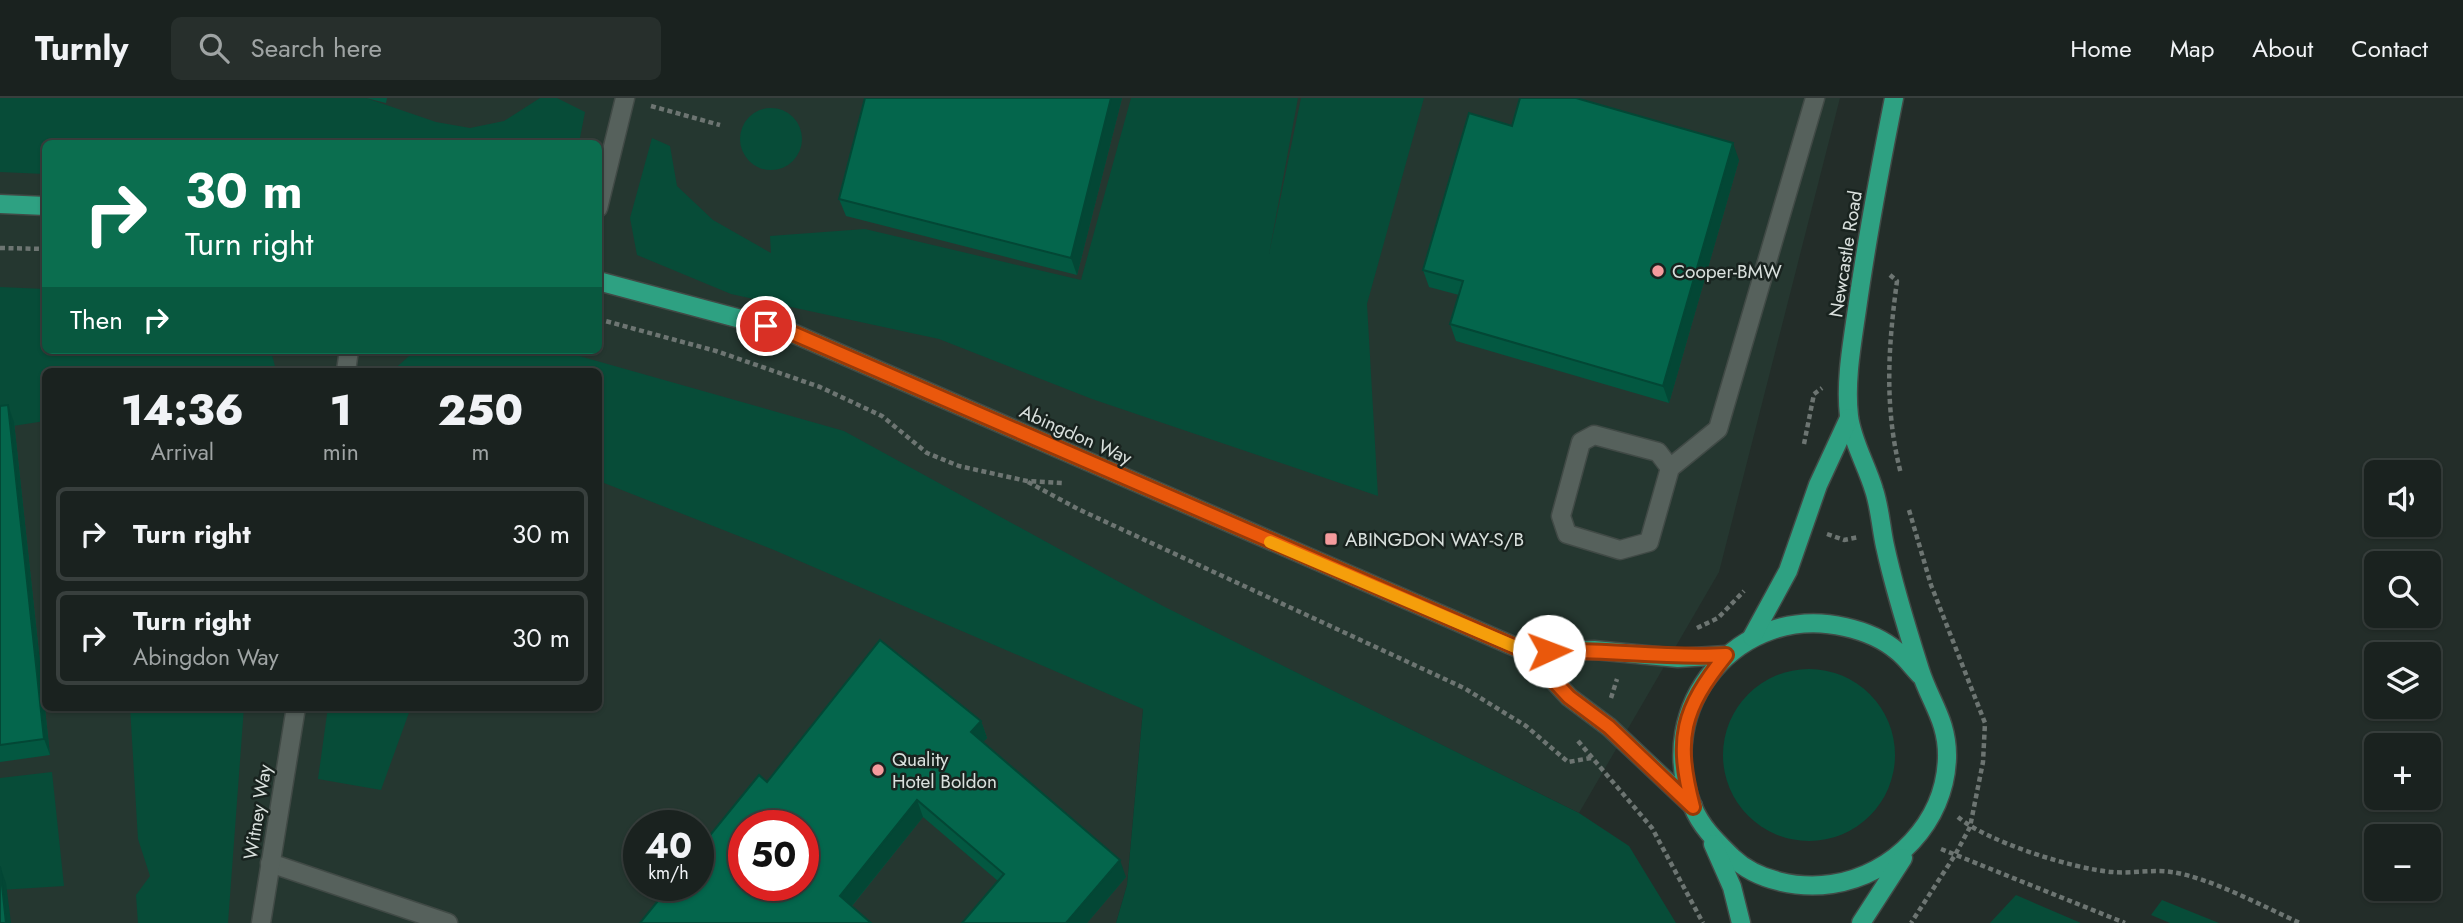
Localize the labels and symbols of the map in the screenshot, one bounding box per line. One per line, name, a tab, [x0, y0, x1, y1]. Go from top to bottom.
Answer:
street label: Newcastle Road	[1822, 189, 1869, 319]
place label: Cooper-BMW	[1672, 258, 1782, 285]
marker: Cooper-BMW	[1650, 263, 1666, 279]
pin	[736, 296, 796, 356]
street label: Abingdon Way	[1015, 398, 1137, 472]
place label: ABINGDON WAY-S/B	[1345, 526, 1524, 553]
marker: ABINGDON WAY-S/B	[1323, 531, 1339, 547]
position arrow	[1512, 614, 1586, 688]
place label: Quality Hotel Boldon	[892, 746, 997, 795]
street label: Witney Way	[237, 762, 278, 862]
marker: Quality Hotel Boldon	[870, 762, 886, 778]
speed limit sign: 50	[728, 810, 819, 901]

